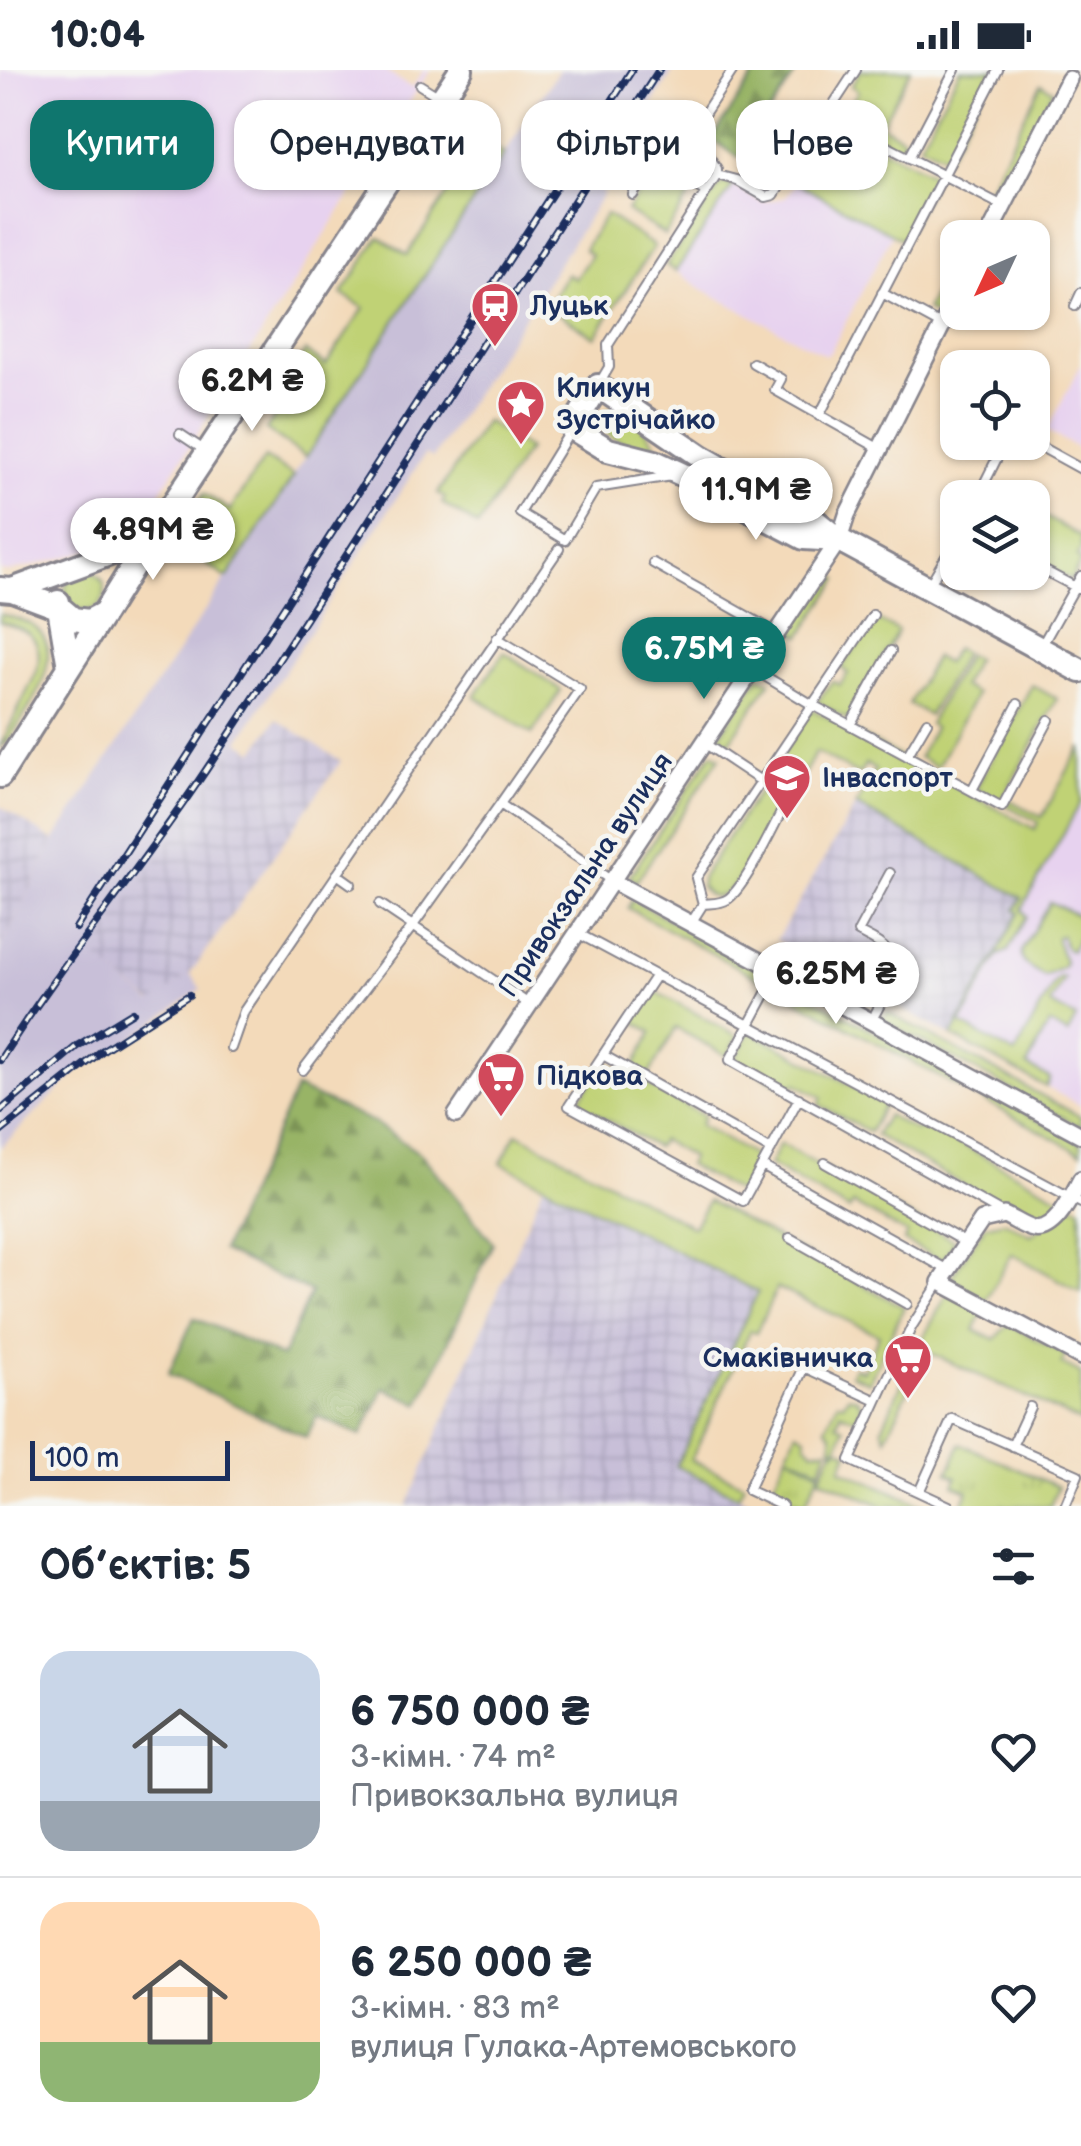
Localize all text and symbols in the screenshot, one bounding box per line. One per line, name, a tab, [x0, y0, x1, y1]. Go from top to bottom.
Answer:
text: 10:04	[50, 13, 145, 58]
chip: Купити	[30, 100, 214, 190]
chip: Орендувати	[234, 100, 501, 190]
chip: Фільтри	[521, 100, 716, 190]
chip: Нове	[736, 100, 888, 190]
north arrow	[940, 220, 1050, 330]
map controls	[940, 220, 1050, 590]
station icon: Луцьк	[469, 280, 521, 348]
place label: Луцьк	[529, 290, 609, 323]
pin: 6.2M ₴	[171, 349, 333, 434]
button: locate	[940, 350, 1050, 460]
text: 6.2M ₴	[200, 362, 304, 401]
place label: Кликун Зустрічайко	[556, 372, 716, 437]
place icon: Кликун Зустрічайко	[495, 378, 547, 446]
pin: 11.9M ₴	[664, 458, 848, 543]
text: 11.9M ₴	[701, 471, 811, 510]
button: layers	[940, 480, 1050, 590]
pin: 4.89M ₴	[61, 498, 245, 583]
text: 4.89M ₴	[92, 511, 214, 550]
pin: 6.75M ₴	[612, 617, 796, 702]
text: 6.75M ₴	[644, 630, 764, 669]
street label: Привокзальна вулиця	[492, 747, 680, 1003]
school or university icon: Інваспорт	[761, 752, 813, 820]
place label: Інваспорт	[822, 762, 953, 795]
pin: 6.25M ₴	[744, 942, 928, 1027]
text: 6.25M ₴	[775, 955, 897, 994]
supermarket icon: Підкова	[475, 1050, 527, 1118]
place label: Підкова	[536, 1060, 643, 1093]
supermarket icon: Смаківничка	[882, 1332, 934, 1400]
place label: Смаківничка	[703, 1342, 874, 1375]
scale bar	[30, 1436, 230, 1480]
text: 100 m	[45, 1442, 119, 1475]
icon: filters	[986, 1539, 1041, 1594]
text: Об’єктів: 5	[40, 1541, 251, 1592]
text: 6 750 000 ₴	[350, 1687, 590, 1738]
icon: home	[120, 1691, 240, 1811]
icon: heart	[986, 1724, 1041, 1779]
text: 3-кімн. · 74 m²	[350, 1738, 556, 1777]
text: Привокзальна вулиця	[350, 1777, 678, 1816]
text: 6 250 000 ₴	[350, 1938, 592, 1989]
icon: home	[120, 1942, 240, 2062]
icon: heart	[986, 1975, 1041, 2030]
text: 3-кімн. · 83 m²	[350, 1989, 560, 2028]
text: вулиця Гулака-Артемовського	[350, 2028, 797, 2067]

